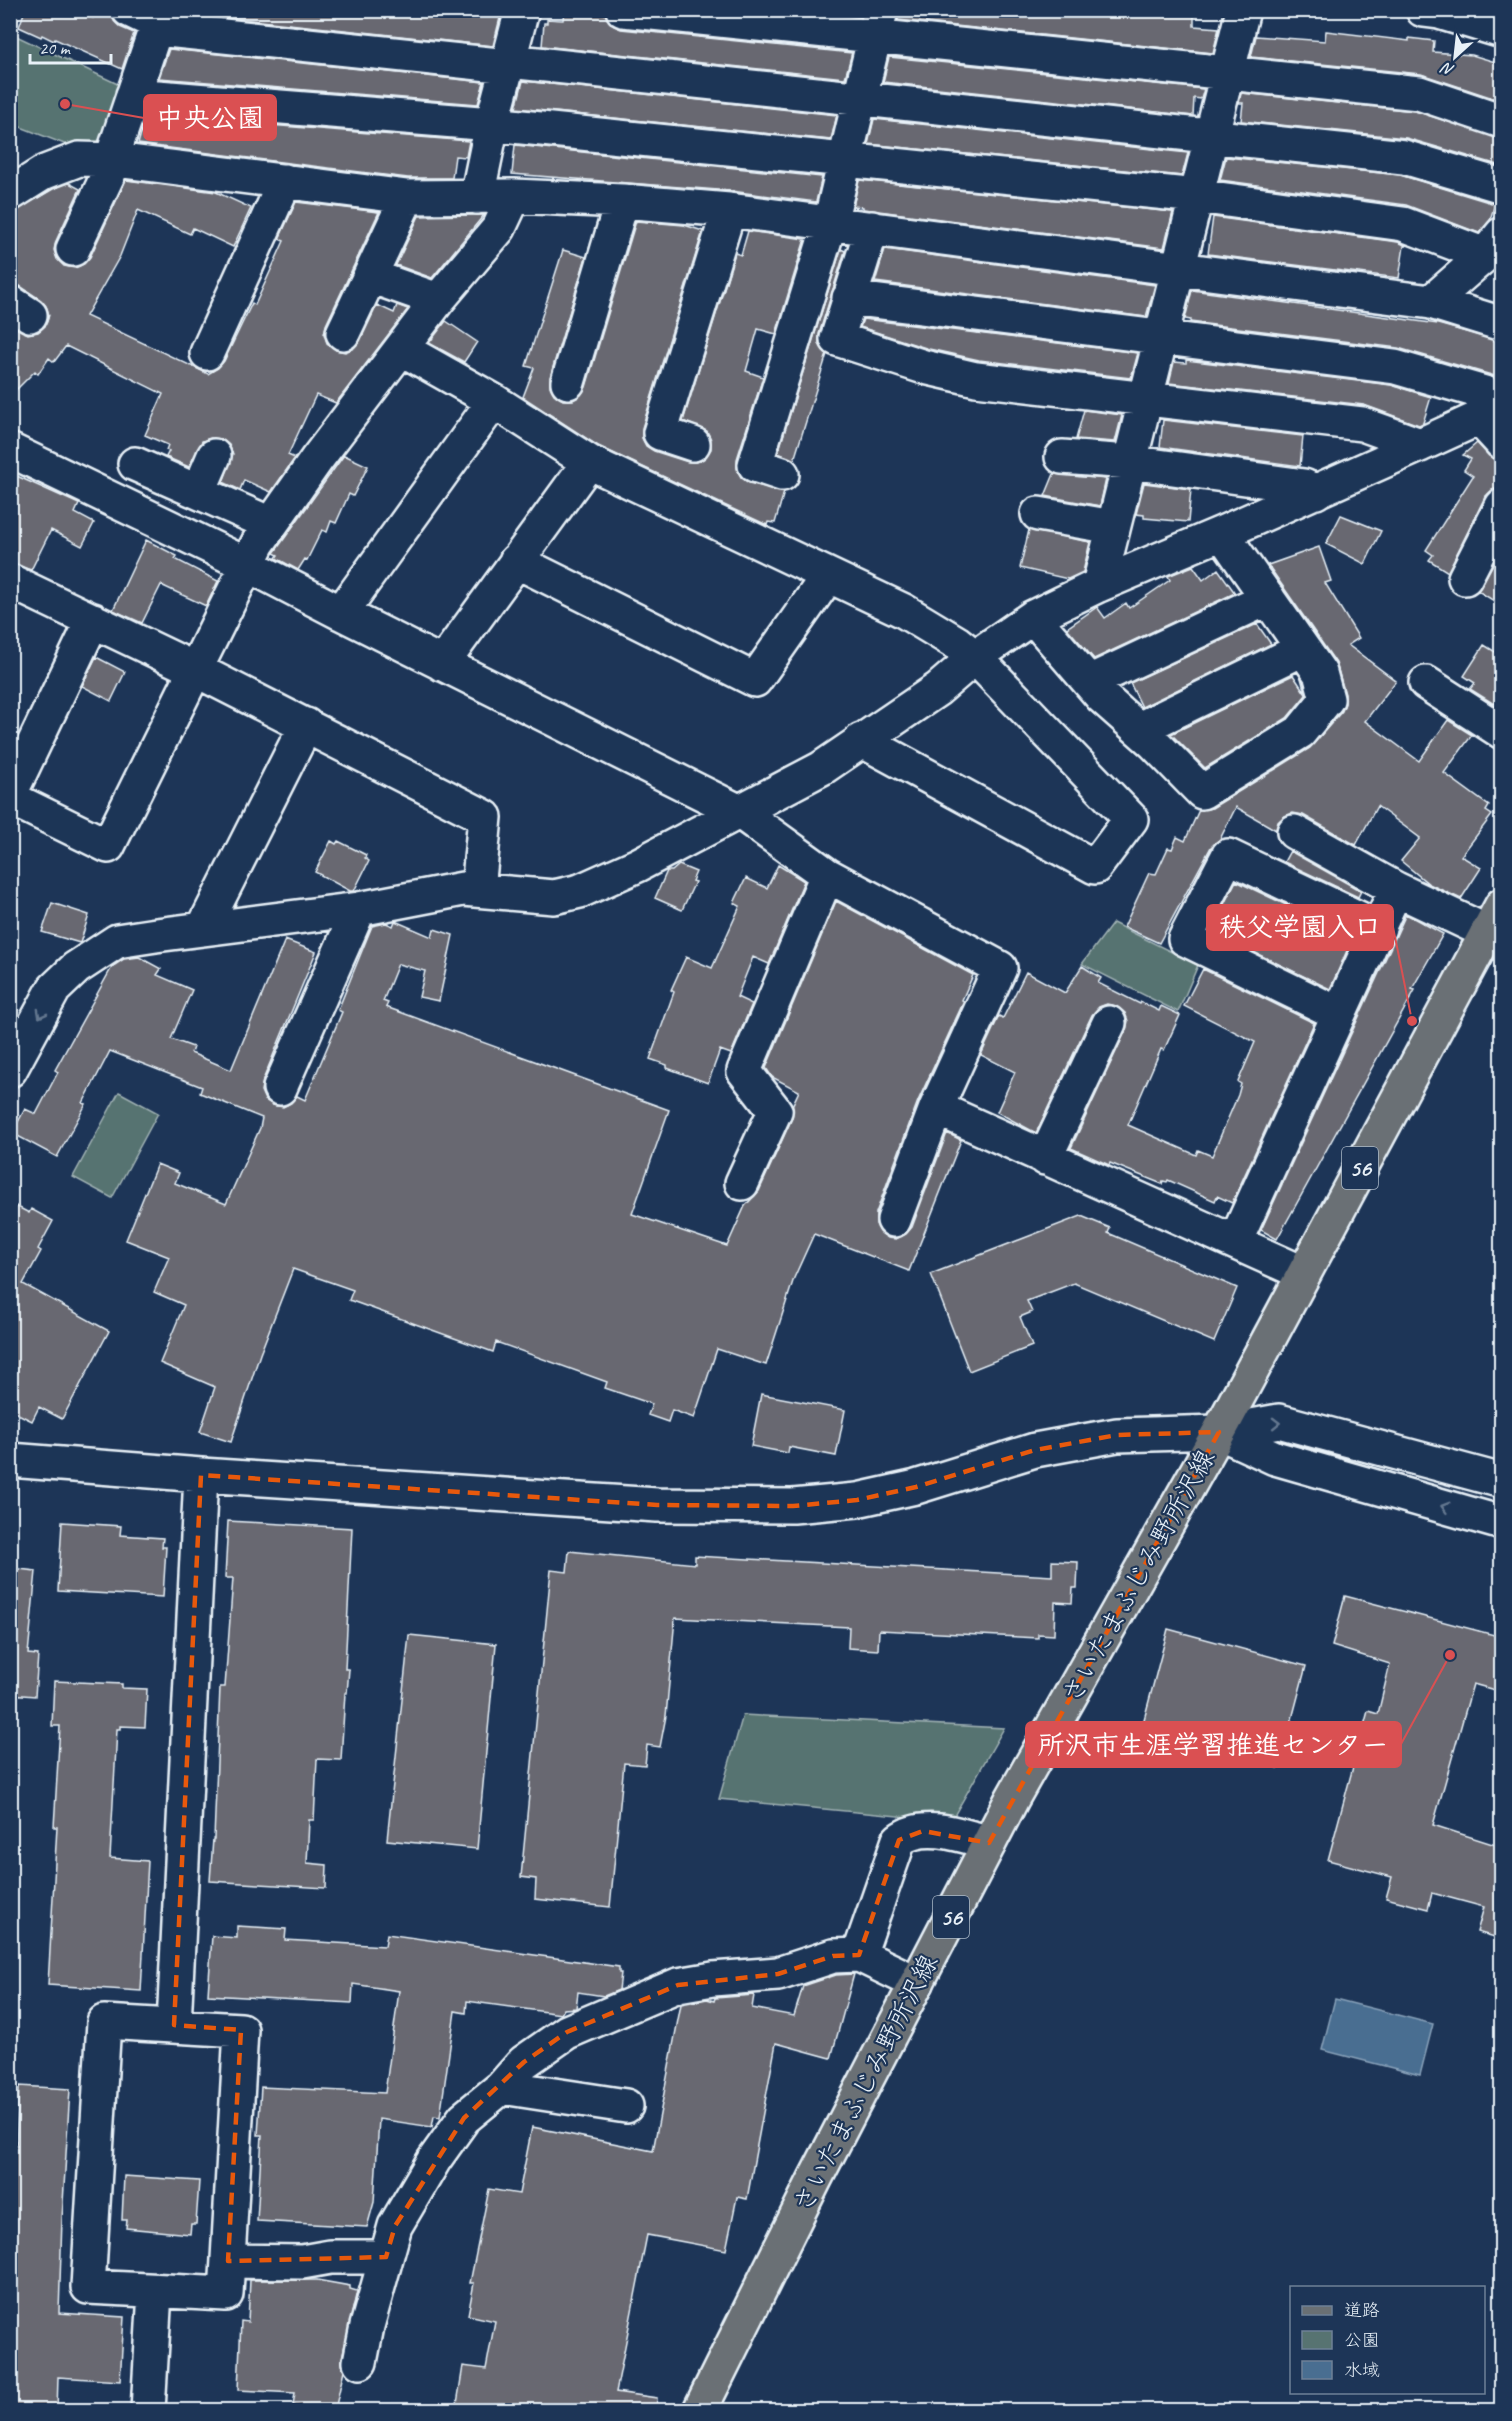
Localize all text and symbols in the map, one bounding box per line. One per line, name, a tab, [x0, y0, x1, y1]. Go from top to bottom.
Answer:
scale bar	[30, 27, 111, 65]
north arrow	[1425, 27, 1485, 87]
text: 20 m	[39, 37, 72, 59]
text: N	[1437, 57, 1458, 81]
callout: 中央公園	[144, 95, 276, 140]
text: 中央公園	[156, 101, 264, 135]
callout: 秩父学園入口	[1207, 905, 1393, 950]
text: 秩父学園入口	[1219, 910, 1381, 944]
one-way arrow	[36, 1008, 48, 1019]
road number: 56	[1342, 1147, 1378, 1189]
one-way arrow	[1272, 1417, 1281, 1429]
street label: さいたまふじみ野所沢線	[1055, 1444, 1222, 1709]
one-way arrow	[1440, 1502, 1451, 1514]
callout: 所沢市生涯学習推進センター	[1026, 1722, 1401, 1767]
text: 所沢市生涯学習推進センター	[1038, 1728, 1389, 1762]
road number: 56	[933, 1896, 969, 1938]
street label: さいたまふじみ野所沢線	[786, 1949, 945, 2218]
legend	[1290, 2286, 1485, 2394]
text: 道路	[1344, 2299, 1380, 2321]
text: 公園	[1344, 2329, 1380, 2351]
text: 水域	[1344, 2359, 1380, 2381]

